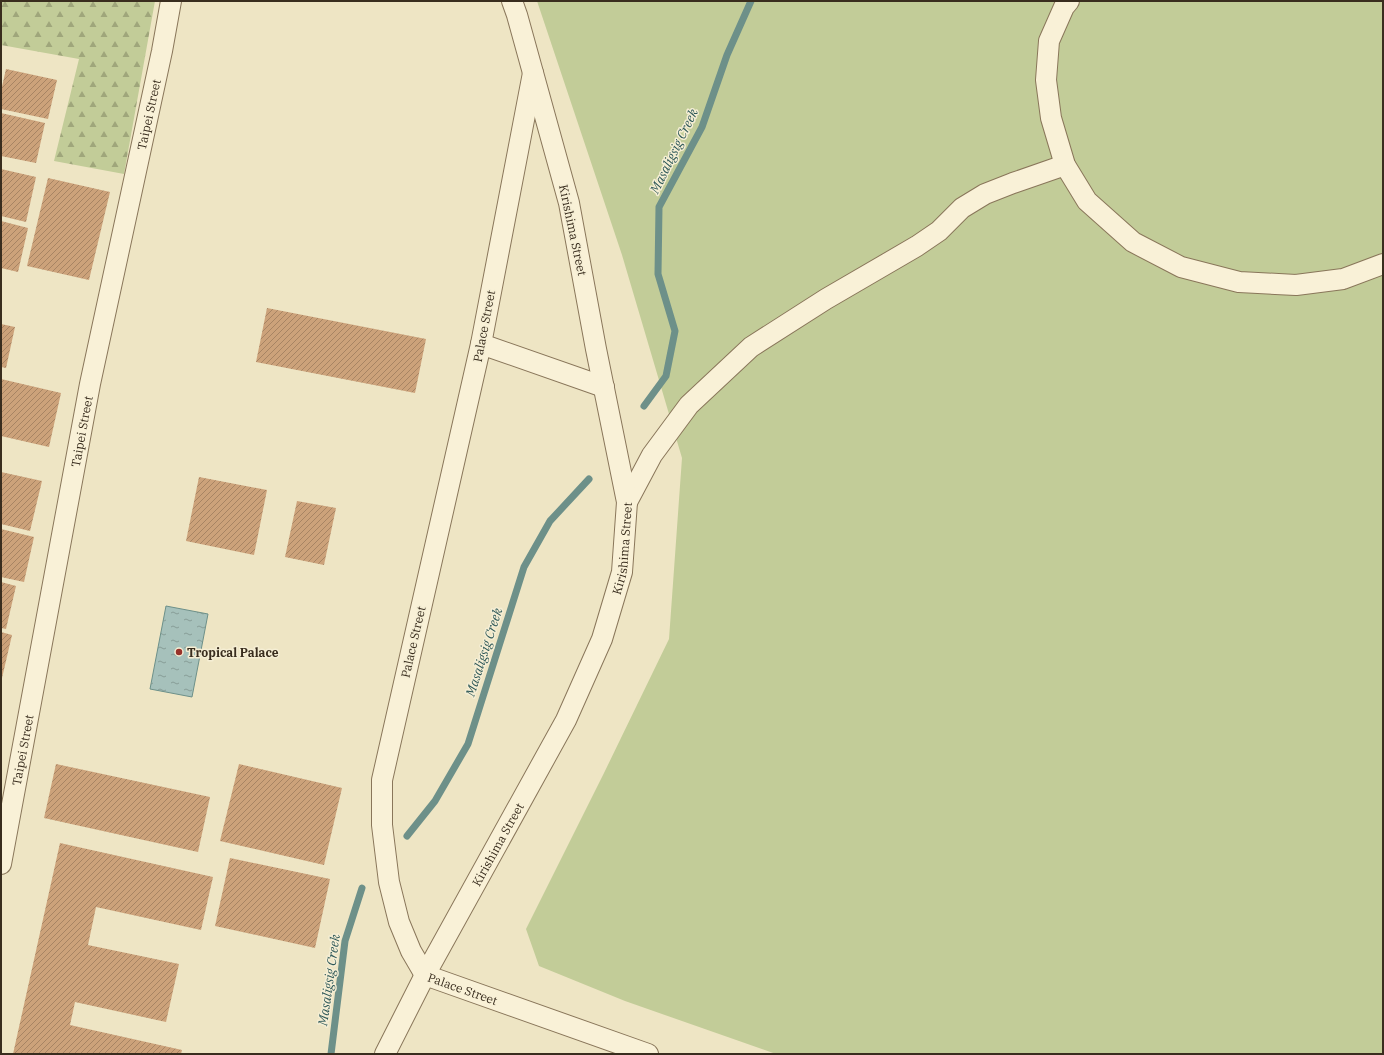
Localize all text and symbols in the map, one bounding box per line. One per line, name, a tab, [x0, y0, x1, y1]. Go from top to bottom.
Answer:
street label: Taipei Street	[133, 78, 163, 151]
water label: Masaligsig Creek	[646, 106, 702, 197]
street label: Kirishima Street	[556, 183, 590, 277]
street label: Palace Street	[470, 289, 498, 363]
street label: Taipei Street	[67, 395, 95, 468]
street label: Kirishima Street	[608, 502, 634, 596]
street label: Palace Street	[397, 605, 429, 679]
water label: Masaligsig Creek	[461, 605, 506, 699]
place label: Tropical Palace	[187, 645, 279, 660]
marker: Tropical Palace	[174, 647, 184, 657]
street label: Taipei Street	[8, 713, 36, 787]
street label: Kirishima Street	[468, 800, 526, 889]
water label: Masaligsig Creek	[314, 933, 344, 1028]
street label: Palace Street	[426, 969, 500, 1008]

